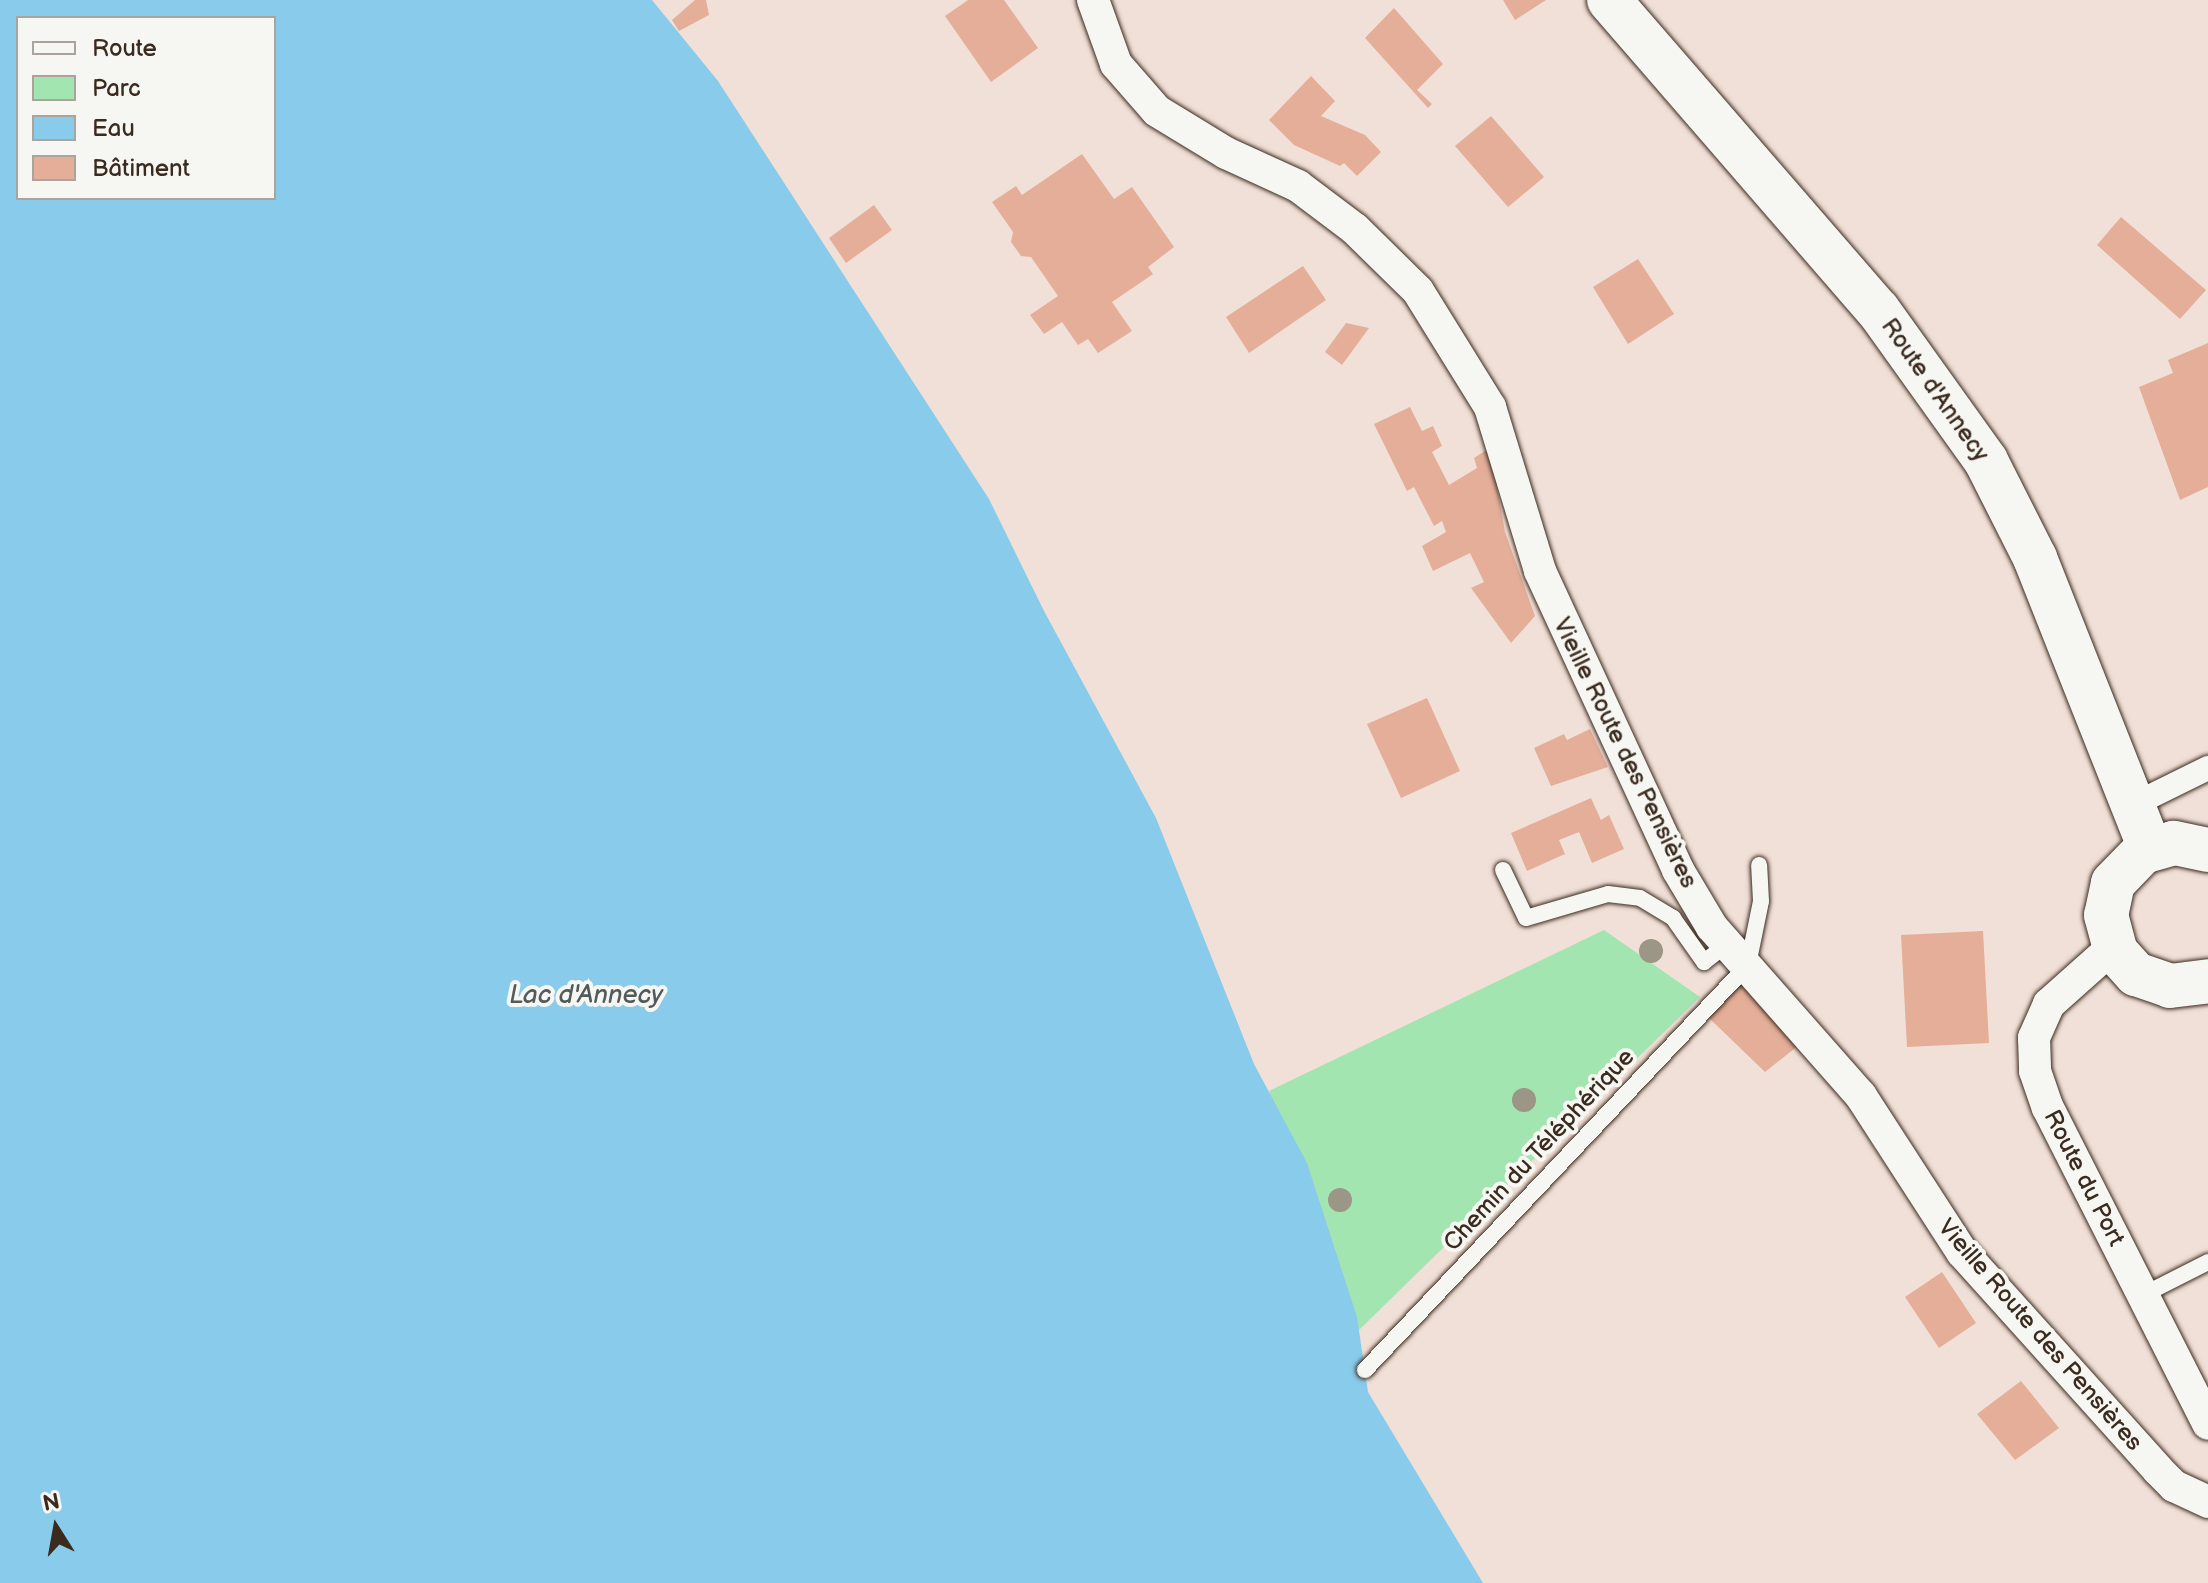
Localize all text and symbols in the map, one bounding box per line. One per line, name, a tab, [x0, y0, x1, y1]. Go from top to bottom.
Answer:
legend	[16, 16, 276, 200]
text: Route	[92, 34, 157, 63]
text: Parc	[92, 74, 141, 103]
text: Eau	[92, 114, 135, 143]
text: Bâtiment	[92, 154, 190, 183]
street label: Route d'Annecy	[1875, 313, 1995, 467]
street label: Vieille Route des Pensières	[1547, 613, 1703, 893]
water label: Lac d'Annecy	[509, 980, 663, 1012]
street label: Chemin du Téléphérique	[1437, 1042, 1641, 1258]
street label: Route du Port	[2037, 1105, 2131, 1251]
street label: Vieille Route des Pensières	[1932, 1213, 2148, 1457]
north arrow	[16, 1487, 96, 1567]
text: N	[41, 1488, 62, 1518]

